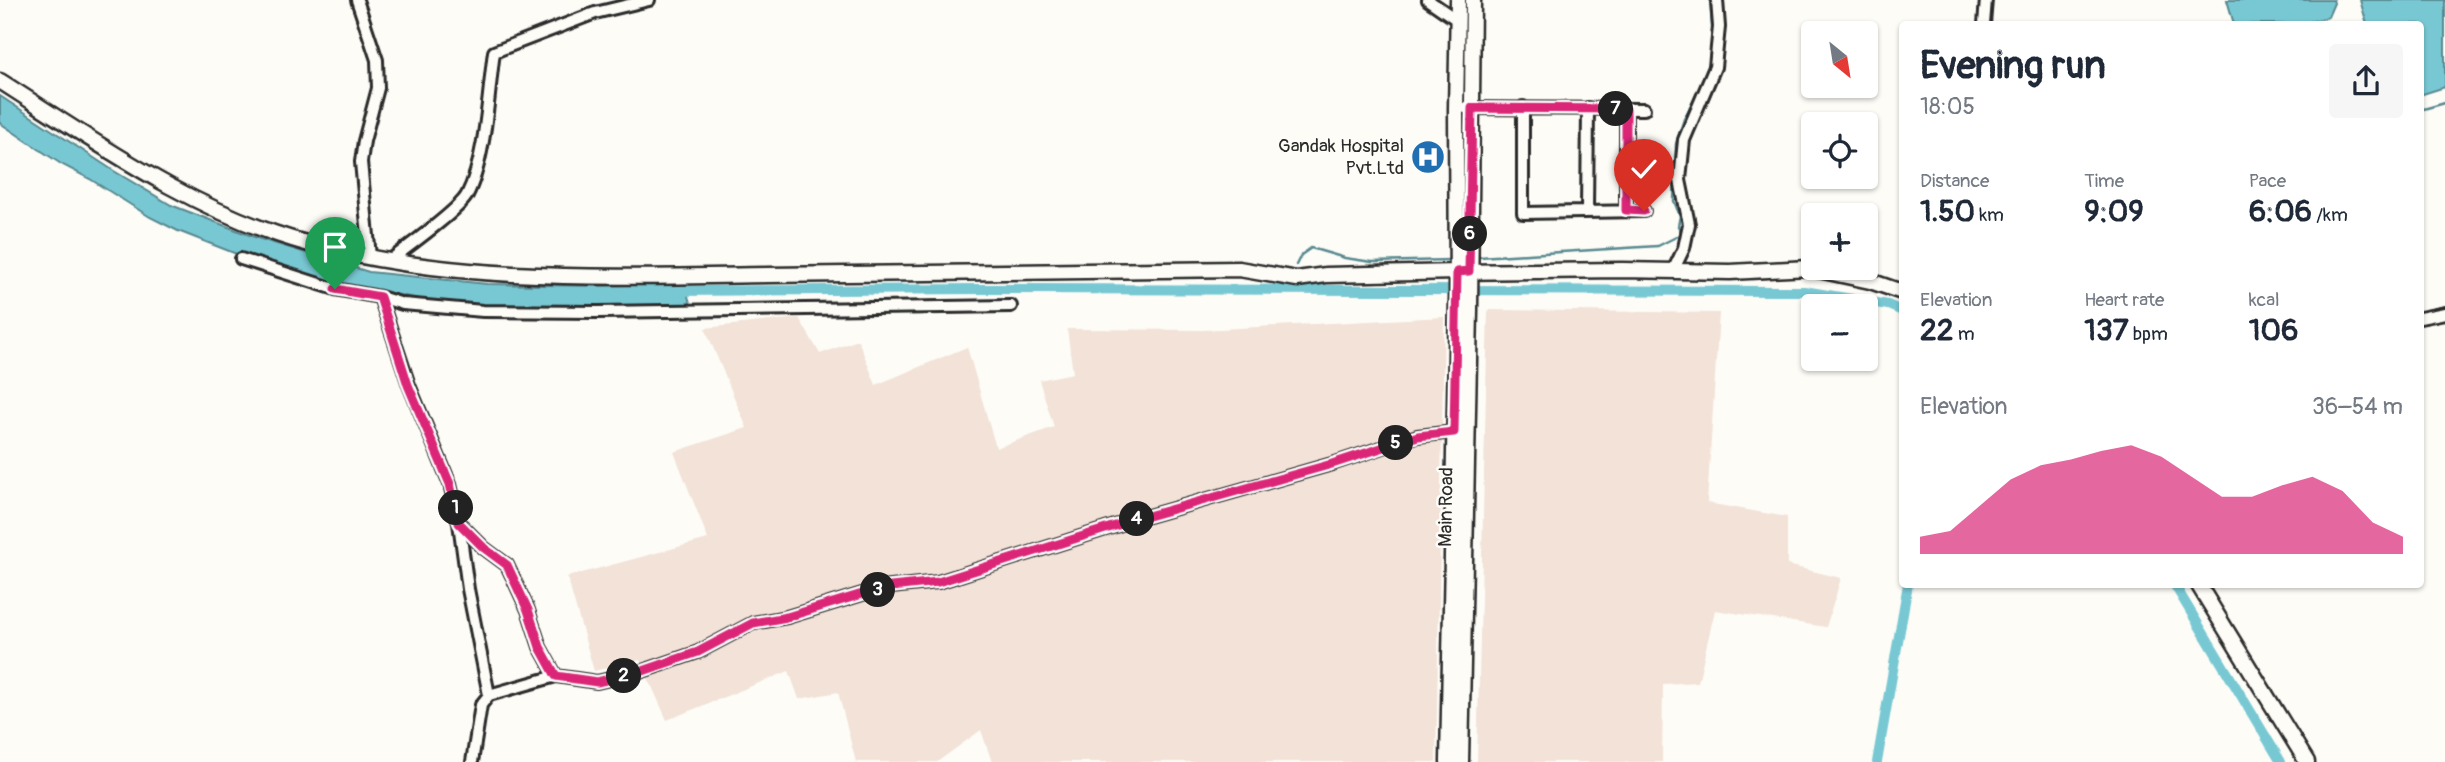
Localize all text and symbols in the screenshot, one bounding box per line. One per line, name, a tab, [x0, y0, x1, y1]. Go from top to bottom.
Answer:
north arrow	[1801, 21, 1878, 98]
map controls	[1801, 21, 1878, 371]
text: Evening run	[1920, 42, 2106, 90]
button: share	[2329, 44, 2403, 118]
pin: 7	[1598, 92, 1634, 126]
text: 18:05	[1920, 92, 1975, 121]
text: 7	[1610, 96, 1621, 120]
button: locate	[1801, 112, 1878, 189]
place label: Gandak Hospital Pvt.Ltd	[1278, 134, 1404, 180]
hospital icon: Gandak Hospital Pvt.Ltd	[1409, 138, 1447, 176]
pin	[1614, 139, 1674, 211]
icon: check	[1625, 150, 1663, 188]
text: Distance	[1920, 169, 1989, 193]
text: Time	[2084, 169, 2124, 193]
text: Pace	[2249, 169, 2286, 193]
text: 1.50	[1920, 193, 1975, 230]
text: 9:09	[2084, 193, 2144, 230]
text: 6:06	[2249, 193, 2312, 230]
button: +	[1801, 203, 1878, 280]
text: km	[1975, 203, 2004, 227]
text: /km	[2312, 203, 2348, 227]
pin: 6	[1452, 216, 1488, 252]
pin	[305, 217, 365, 289]
text: 6	[1464, 221, 1475, 245]
icon: arrive	[316, 228, 354, 266]
text: Elevation	[1920, 288, 1992, 312]
text: Heart rate	[2084, 288, 2164, 312]
text: kcal	[2249, 288, 2280, 312]
button: −	[1801, 294, 1878, 371]
text: 22	[1920, 312, 1954, 349]
text: 137	[2084, 312, 2129, 349]
text: 106	[2249, 312, 2298, 349]
text: m	[1954, 322, 1975, 346]
text: bpm	[2129, 322, 2168, 346]
text: Elevation	[1920, 392, 2008, 421]
text: 36–54 m	[2312, 392, 2403, 421]
pin: 5	[1378, 426, 1414, 460]
text: 5	[1390, 430, 1401, 454]
street label: Main Road	[1433, 467, 1459, 547]
pin: 1	[438, 490, 474, 526]
text: 1	[452, 495, 459, 519]
pin: 4	[1120, 502, 1154, 536]
text: 4	[1131, 506, 1142, 530]
pin: 3	[860, 572, 896, 608]
text: 3	[872, 577, 883, 601]
pin: 2	[606, 658, 642, 694]
text: 2	[618, 663, 629, 687]

